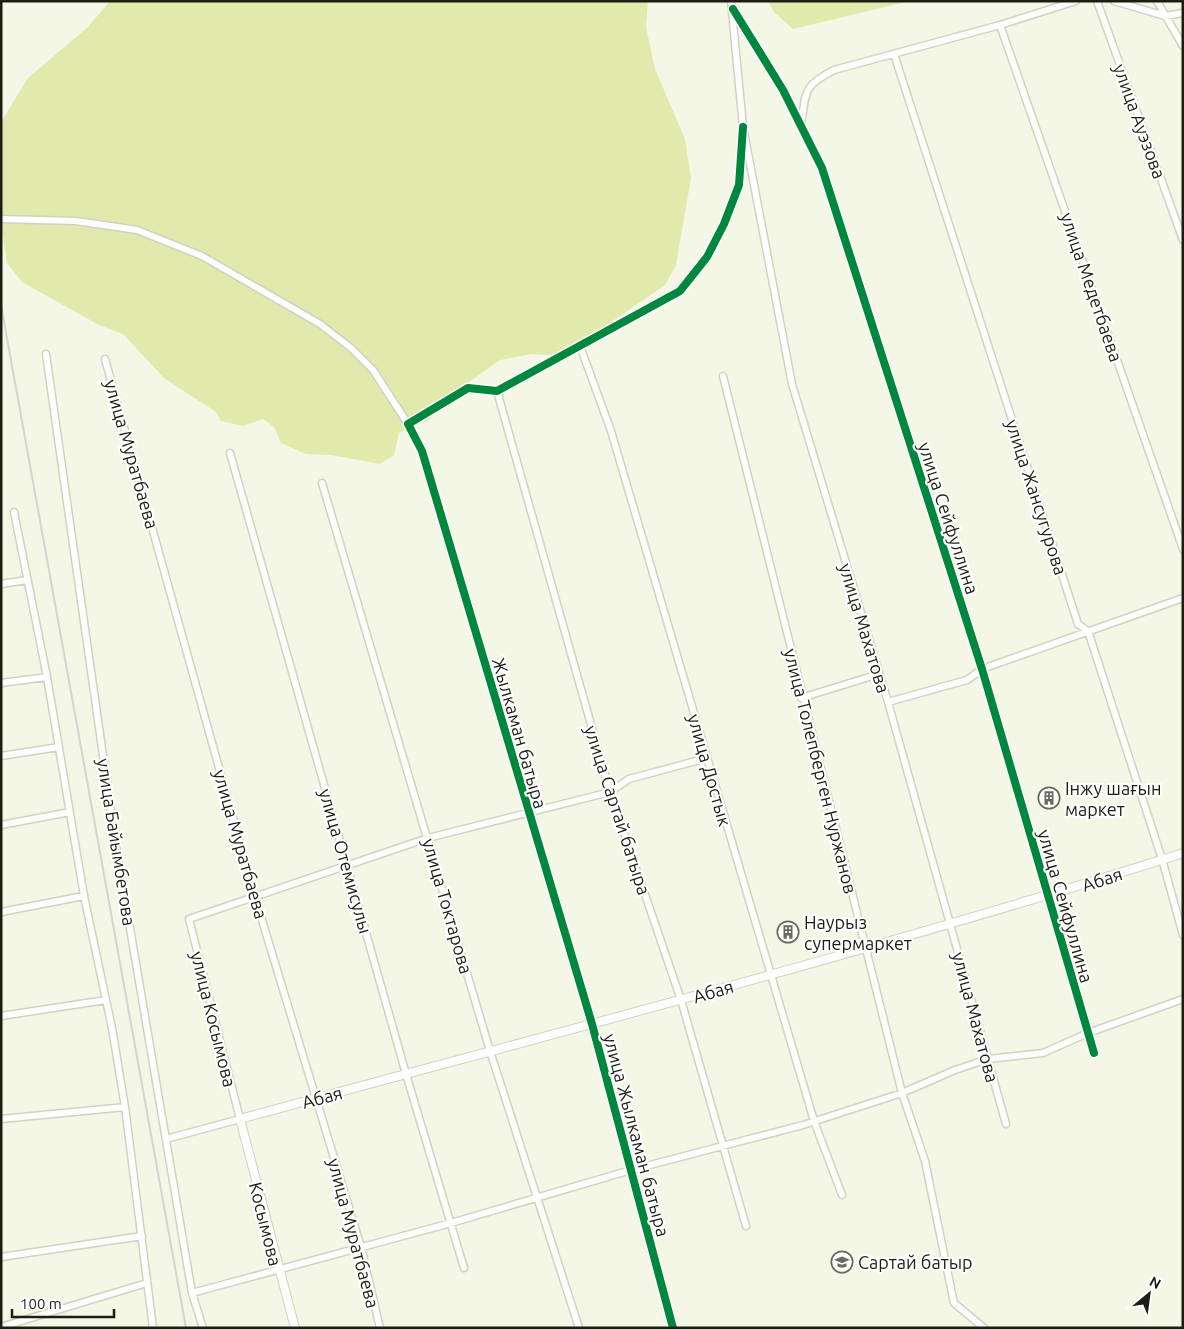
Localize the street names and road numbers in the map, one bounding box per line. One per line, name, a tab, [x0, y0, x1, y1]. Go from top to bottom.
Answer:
street label: улица Ауэзова	[1110, 61, 1170, 181]
street label: улица Медетбаева	[1057, 210, 1127, 364]
street label: улица Муратбаева	[101, 377, 163, 531]
street label: улица Жансугурова	[1002, 417, 1072, 577]
street label: улица Сейфуллина	[915, 440, 983, 596]
street label: улица Махатова	[836, 561, 894, 695]
street label: улица Толепберген Нуржанов	[781, 646, 861, 896]
street label: Жылкаман батыра	[489, 655, 551, 811]
street label: улица Достык	[684, 712, 736, 828]
street label: улица Сартай батыра	[581, 723, 655, 897]
street label: улица Байымбетова	[94, 757, 140, 927]
street label: улица Муратбаева	[210, 767, 272, 921]
street label: улица Отемисулы	[316, 786, 376, 936]
street label: улица Сейфуллина	[1035, 827, 1097, 985]
street label: улица Токтарова	[419, 836, 477, 976]
street label: Абая	[1079, 863, 1125, 895]
street label: улица Косымова	[187, 949, 241, 1089]
street label: улица Махатова	[949, 950, 1003, 1084]
street label: Абая	[690, 976, 736, 1006]
street label: улица Жылкаман батыра	[600, 1031, 674, 1239]
street label: Абая	[300, 1082, 344, 1112]
street label: улица Муратбаева	[324, 1156, 384, 1310]
street label: Косымова	[246, 1180, 286, 1268]

